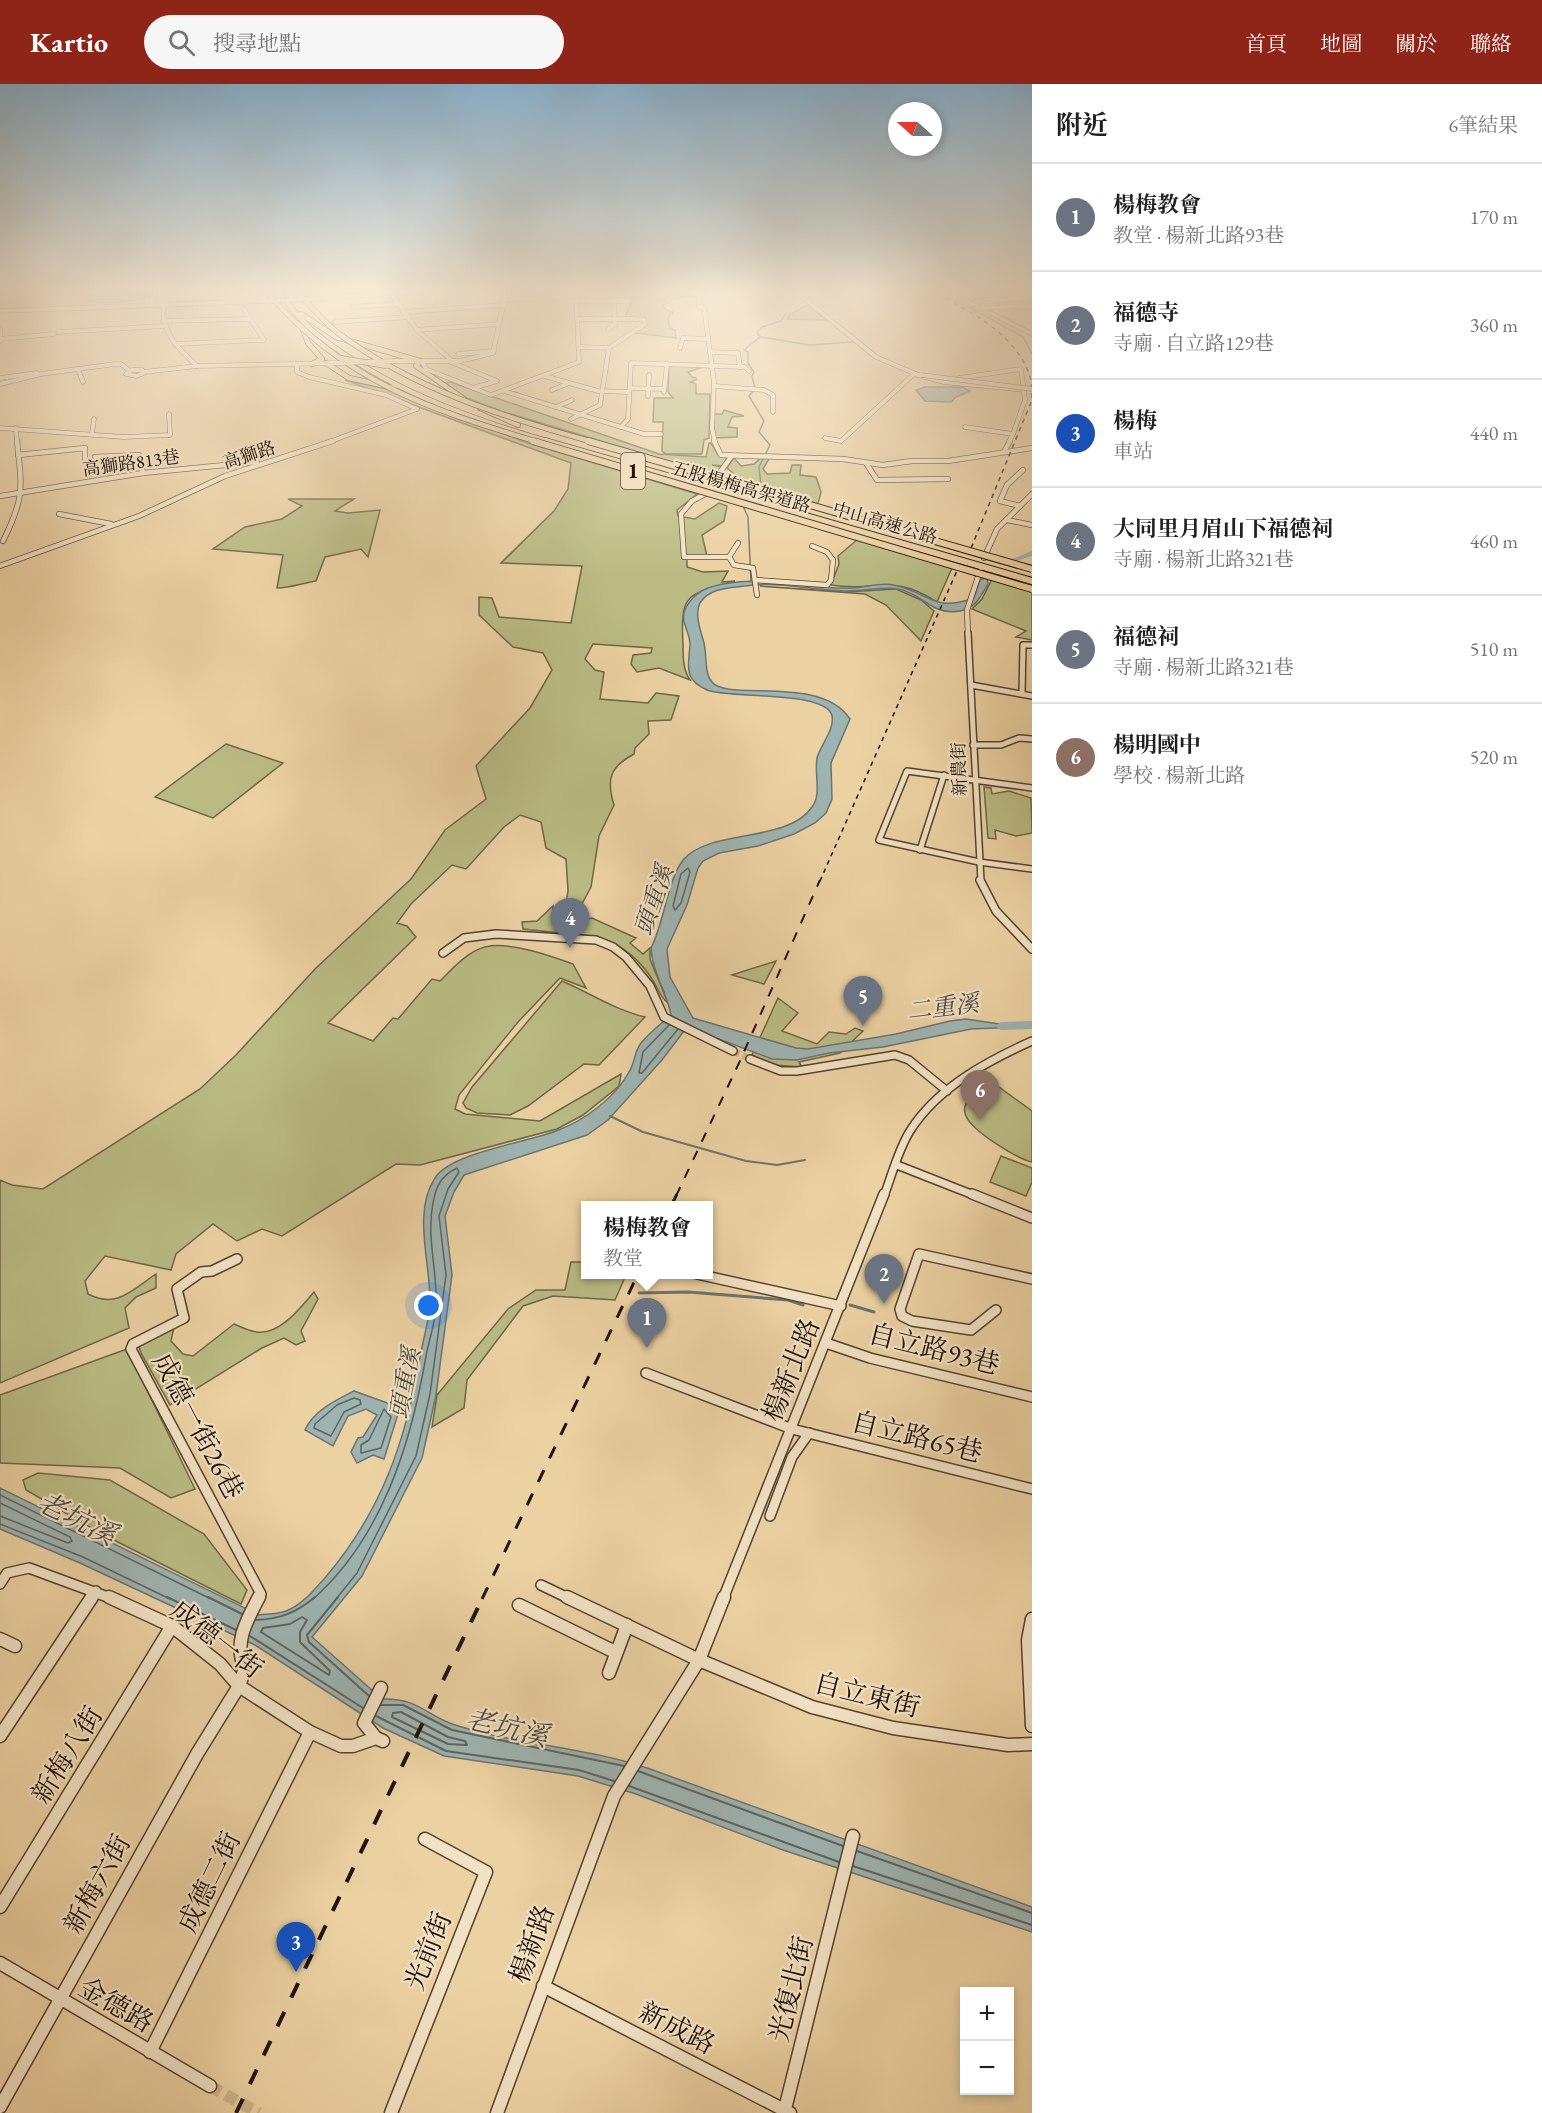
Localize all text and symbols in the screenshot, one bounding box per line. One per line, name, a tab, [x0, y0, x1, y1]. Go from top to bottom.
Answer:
search box	[144, 15, 564, 69]
text: Kartio	[30, 24, 108, 60]
icon: search	[165, 26, 198, 59]
text: 搜尋地點	[213, 29, 301, 58]
text: 首頁	[1245, 30, 1287, 57]
text: 地圖	[1320, 30, 1362, 57]
text: 關於	[1395, 30, 1437, 57]
text: 聯絡	[1470, 30, 1512, 57]
north arrow	[888, 102, 942, 156]
text: 附近	[1056, 108, 1108, 142]
text: 6筆結果	[1448, 112, 1518, 138]
text: 楊梅教會	[1113, 190, 1201, 219]
text: 1	[1070, 204, 1081, 230]
text: 170 m	[1470, 204, 1518, 230]
text: 教堂 · 楊新北路93巷	[1113, 222, 1284, 248]
text: 福德寺	[1113, 298, 1179, 327]
text: 2	[1070, 312, 1081, 338]
text: 360 m	[1470, 312, 1518, 338]
text: 寺廟 · 自立路129巷	[1113, 330, 1274, 356]
text: 楊梅	[1113, 406, 1157, 435]
text: 3	[1070, 420, 1081, 446]
text: 440 m	[1470, 420, 1518, 446]
street label: 高獅路	[220, 435, 278, 474]
text: 車站	[1113, 438, 1153, 464]
street label: 高獅路813巷	[81, 444, 181, 481]
road number: 1	[621, 453, 645, 489]
street label: 五股楊梅高架道路	[669, 456, 814, 517]
street label: 中山高速公路	[830, 497, 940, 548]
text: 大同里月眉山下福德祠	[1113, 514, 1333, 543]
text: 4	[1070, 528, 1081, 554]
text: 460 m	[1470, 528, 1518, 554]
text: 寺廟 · 楊新北路321巷	[1113, 546, 1294, 572]
text: 福德祠	[1113, 622, 1179, 651]
text: 5	[1070, 636, 1081, 662]
text: 510 m	[1470, 636, 1518, 662]
text: 寺廟 · 楊新北路321巷	[1113, 654, 1294, 680]
text: 楊明國中	[1113, 730, 1201, 759]
street label: 新農街	[946, 742, 971, 796]
text: 6	[1070, 744, 1081, 770]
text: 520 m	[1470, 744, 1518, 770]
text: 學校 · 楊新北路	[1113, 762, 1245, 788]
water label: 頭重溪	[627, 858, 681, 939]
pin: 4	[550, 898, 590, 948]
pin: 5	[844, 976, 882, 1026]
water label: 二重溪	[905, 986, 984, 1026]
pin: 6	[960, 1070, 1000, 1120]
popup	[581, 1201, 713, 1279]
text: 楊梅教會	[603, 1213, 691, 1242]
text: 教堂	[603, 1245, 643, 1271]
pin: 2	[864, 1254, 904, 1304]
your location	[414, 1291, 443, 1320]
pin: 1	[628, 1298, 666, 1348]
street label: 楊新北路	[754, 1313, 827, 1426]
street label: 自立路93巷	[865, 1315, 1003, 1382]
water label: 頭重溪	[382, 1342, 427, 1421]
street label: 成德一街26巷	[145, 1347, 252, 1505]
street label: 自立路65巷	[848, 1403, 986, 1470]
water label: 老坑溪	[31, 1483, 125, 1554]
street label: 成德一街	[164, 1592, 271, 1686]
street label: 自立東街	[810, 1664, 924, 1725]
street label: 新梅八街	[23, 1700, 110, 1810]
water label: 老坑溪	[462, 1700, 555, 1755]
street label: 成德二街	[169, 1826, 248, 1938]
street label: 新梅六街	[55, 1828, 138, 1939]
street label: 楊新路	[501, 1900, 562, 1988]
street label: 光前街	[396, 1907, 459, 1995]
pin: 3	[276, 1922, 316, 1972]
street label: 光復北街	[760, 1932, 821, 2046]
street label: 金德路	[72, 1969, 160, 2040]
map controls	[960, 1987, 1014, 2095]
button: +	[960, 1987, 1014, 2041]
street label: 新成路	[633, 1994, 721, 2062]
button: −	[960, 2041, 1014, 2095]

